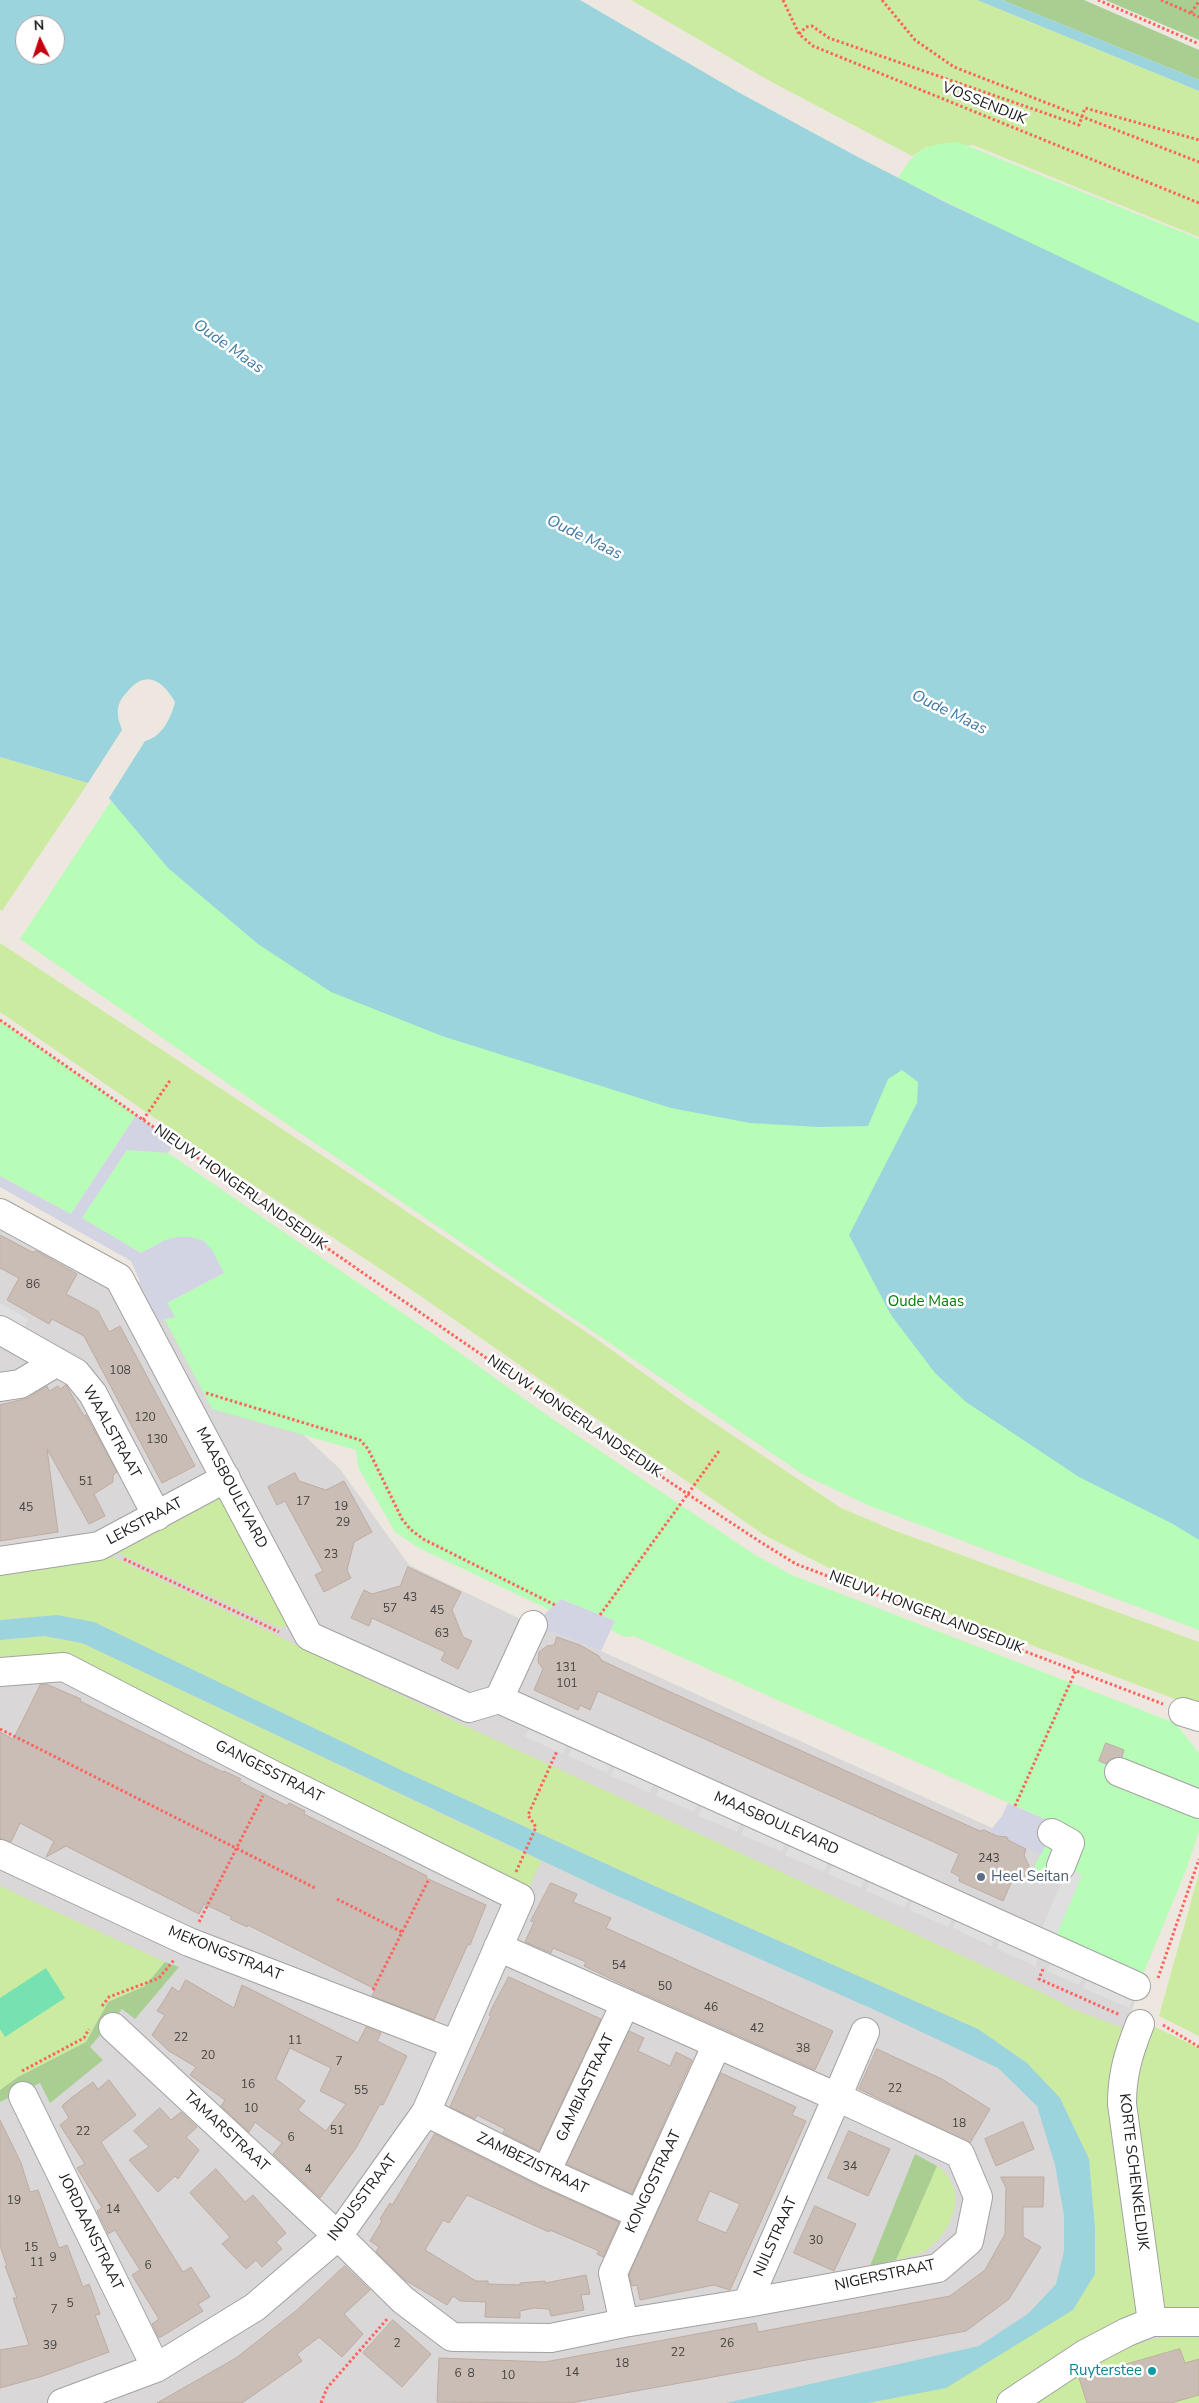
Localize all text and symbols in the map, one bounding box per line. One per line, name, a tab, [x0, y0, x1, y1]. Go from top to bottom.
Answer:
north arrow	[15, 15, 65, 65]
text: N	[33, 16, 45, 35]
street label: VOSSENDIJK	[939, 79, 1029, 129]
water label: Oude Maas	[189, 316, 267, 378]
water label: Oude Maas	[543, 512, 625, 564]
water label: Oude Maas	[908, 687, 990, 739]
street label: NIEUW HONGERLANDSEDIJK	[150, 1121, 330, 1255]
house number: 86	[26, 1278, 40, 1292]
park label: Oude Maas	[888, 1293, 964, 1311]
street label: NIEUW HONGERLANDSEDIJK	[483, 1352, 665, 1482]
house number: 108	[109, 1364, 131, 1378]
street label: WAALSTRAAT	[78, 1383, 144, 1481]
house number: 120	[134, 1411, 156, 1425]
street label: MAASBOULEVARD	[191, 1424, 271, 1552]
house number: 130	[146, 1433, 168, 1447]
house number: 51	[79, 1475, 93, 1489]
street label: LEKSTRAAT	[104, 1494, 186, 1550]
house number: 17	[296, 1495, 310, 1509]
house number: 19	[334, 1500, 348, 1514]
house number: 45	[19, 1501, 33, 1515]
house number: 29	[336, 1516, 350, 1530]
house number: 23	[324, 1548, 338, 1562]
street label: NIEUW HONGERLANDSEDIJK	[826, 1568, 1026, 1658]
house number: 43	[403, 1591, 417, 1605]
house number: 57	[383, 1602, 397, 1616]
house number: 45	[430, 1604, 444, 1618]
house number: 63	[435, 1627, 449, 1641]
house number: 131	[555, 1661, 577, 1675]
house number: 101	[556, 1677, 578, 1691]
street label: GANGESSTRAAT	[212, 1737, 326, 1807]
street label: MAASBOULEVARD	[711, 1788, 841, 1860]
house number: 243	[978, 1852, 1000, 1866]
place label: Heel Seitan	[991, 1868, 1069, 1886]
marker: Heel Seitan	[975, 1871, 987, 1883]
street label: MEKONGSTRAAT	[165, 1923, 285, 1985]
house number: 54	[612, 1959, 626, 1973]
house number: 50	[658, 1980, 672, 1994]
house number: 46	[704, 2001, 718, 2015]
house number: 42	[750, 2022, 764, 2036]
house number: 22	[174, 2031, 188, 2045]
street label: GAMBIASTRAAT	[553, 2031, 619, 2145]
house number: 11	[288, 2034, 302, 2048]
house number: 38	[796, 2042, 810, 2056]
house number: 20	[201, 2049, 215, 2063]
house number: 7	[335, 2055, 343, 2069]
house number: 16	[241, 2078, 255, 2092]
house number: 22	[888, 2082, 902, 2096]
house number: 55	[354, 2084, 368, 2098]
street label: TAMARSTRAAT	[180, 2088, 272, 2176]
street label: KORTE SCHENKELDIJK	[1114, 2093, 1152, 2251]
house number: 10	[244, 2102, 258, 2116]
house number: 18	[952, 2117, 966, 2131]
house number: 51	[330, 2124, 344, 2138]
house number: 22	[76, 2125, 90, 2139]
street label: KONGOSTRAAT	[622, 2128, 686, 2236]
street label: ZAMBEZISTRAAT	[473, 2129, 591, 2199]
house number: 6	[287, 2131, 295, 2145]
street label: INDUSSTRAAT	[325, 2151, 401, 2245]
house number: 34	[843, 2160, 857, 2174]
house number: 4	[304, 2163, 312, 2177]
street label: JORDAANSTRAAT	[54, 2171, 126, 2293]
house number: 19	[7, 2194, 21, 2208]
street label: NIJLSTRAAT	[750, 2194, 802, 2280]
house number: 14	[106, 2203, 120, 2217]
house number: 30	[809, 2234, 823, 2248]
house number: 15	[24, 2241, 38, 2255]
house number: 9	[49, 2251, 57, 2265]
house number: 11	[30, 2256, 44, 2270]
street label: NIGERSTRAAT	[833, 2257, 937, 2295]
house number: 6	[144, 2259, 152, 2273]
house number: 5	[66, 2297, 74, 2311]
house number: 7	[50, 2303, 58, 2317]
house number: 2	[393, 2337, 401, 2351]
house number: 26	[720, 2337, 734, 2351]
house number: 39	[43, 2339, 57, 2353]
house number: 22	[671, 2346, 685, 2360]
house number: 18	[615, 2357, 629, 2371]
place label: Ruyterstee	[1069, 2362, 1142, 2380]
marker: Ruyterstee	[1146, 2365, 1158, 2377]
house number: 14	[565, 2366, 579, 2380]
house number: 6	[454, 2367, 462, 2381]
house number: 8	[467, 2367, 475, 2381]
house number: 10	[501, 2369, 515, 2383]

